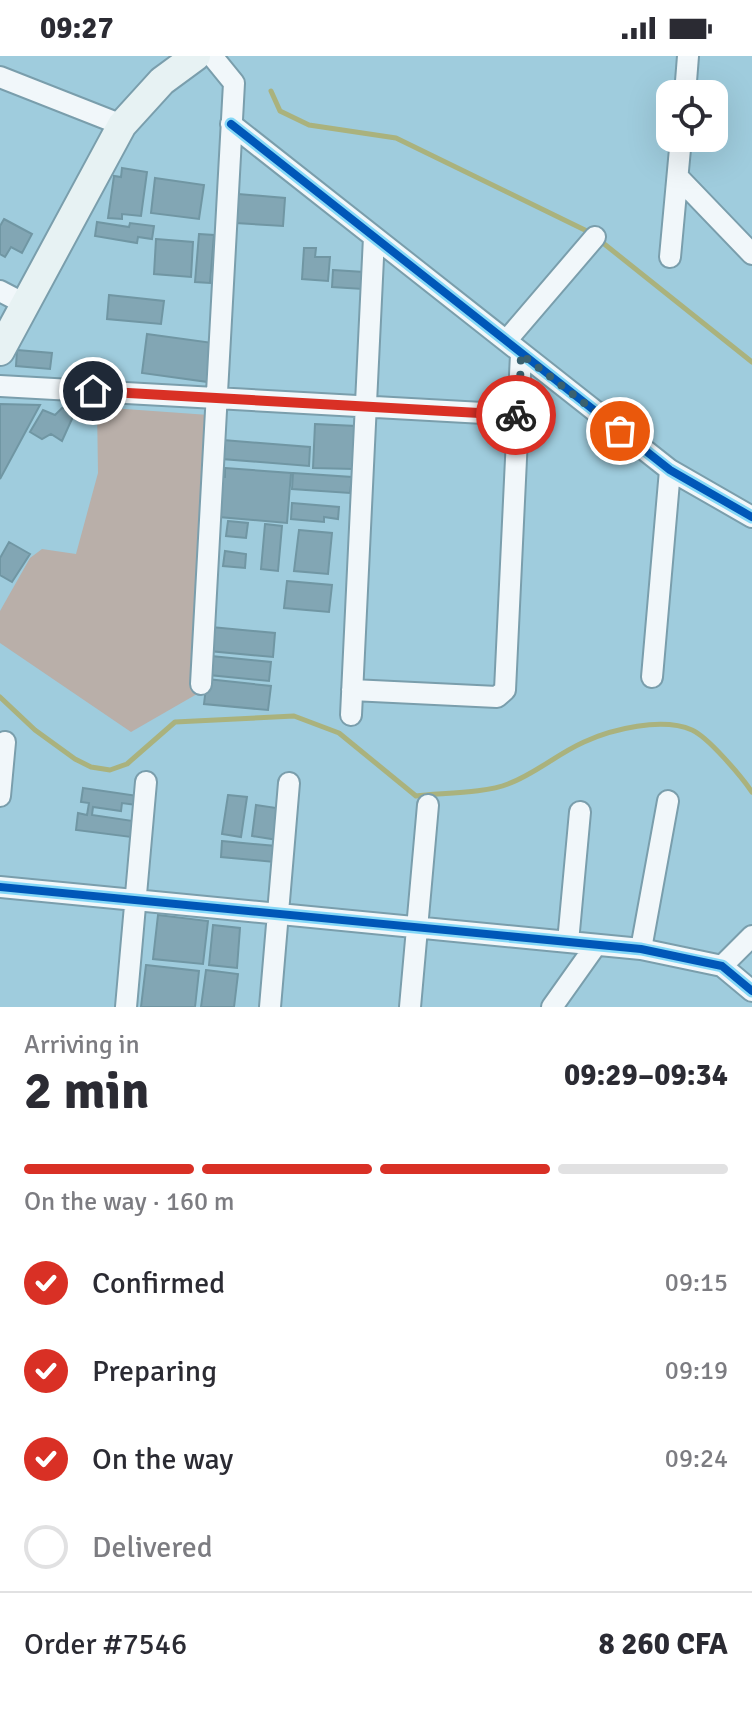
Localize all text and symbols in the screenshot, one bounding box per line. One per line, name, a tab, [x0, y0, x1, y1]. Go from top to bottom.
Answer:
text: 09:27	[40, 10, 114, 47]
map controls	[656, 80, 728, 152]
button: locate	[656, 80, 728, 152]
pin	[59, 357, 127, 425]
icon: home	[71, 369, 115, 413]
courier	[476, 375, 556, 455]
icon: bike	[494, 393, 538, 437]
pin	[586, 397, 654, 465]
icon: bag	[598, 409, 642, 453]
text: Arriving in	[24, 1029, 140, 1061]
text: 09:29–09:34	[564, 1057, 728, 1094]
text: 2 min	[24, 1059, 150, 1123]
text: On the way · 160 m	[24, 1186, 234, 1218]
icon: check	[24, 1261, 68, 1305]
text: Confirmed	[92, 1265, 225, 1302]
text: 09:15	[665, 1267, 728, 1299]
icon: check	[24, 1349, 68, 1393]
text: Preparing	[92, 1353, 217, 1390]
text: 09:19	[665, 1355, 728, 1387]
icon: check	[24, 1437, 68, 1481]
text: On the way	[92, 1441, 233, 1478]
text: 09:24	[665, 1443, 728, 1475]
text: Delivered	[92, 1529, 213, 1566]
text: Order #7546	[24, 1626, 187, 1663]
text: 8 260 CFA	[598, 1626, 728, 1663]

